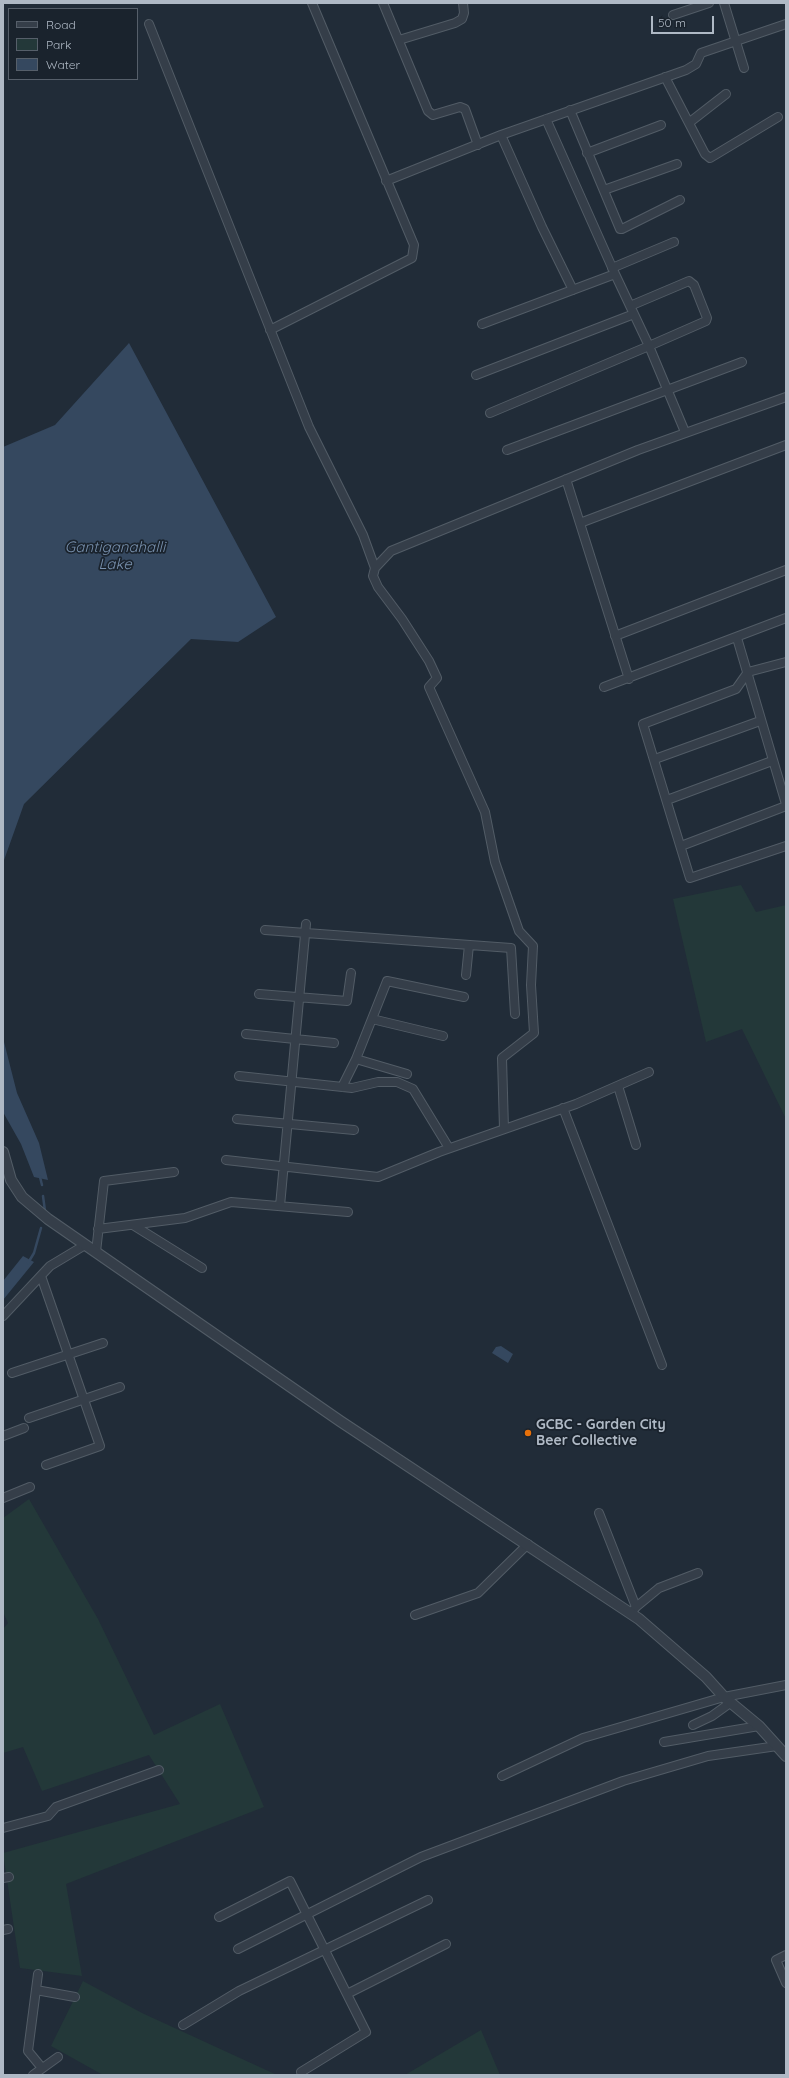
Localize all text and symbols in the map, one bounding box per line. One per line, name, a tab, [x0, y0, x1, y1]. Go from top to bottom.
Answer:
legend	[8, 8, 138, 80]
scale bar	[653, 8, 716, 34]
text: 50 m	[658, 15, 686, 30]
text: Road	[46, 17, 76, 32]
text: Park	[46, 37, 71, 52]
text: Water	[46, 57, 80, 72]
water label: Gantiganahalli Lake	[65, 538, 165, 573]
place label: GCBC - Garden City Beer Collective	[536, 1417, 666, 1450]
marker: GCBC - Garden City Beer Collective	[523, 1428, 533, 1438]

